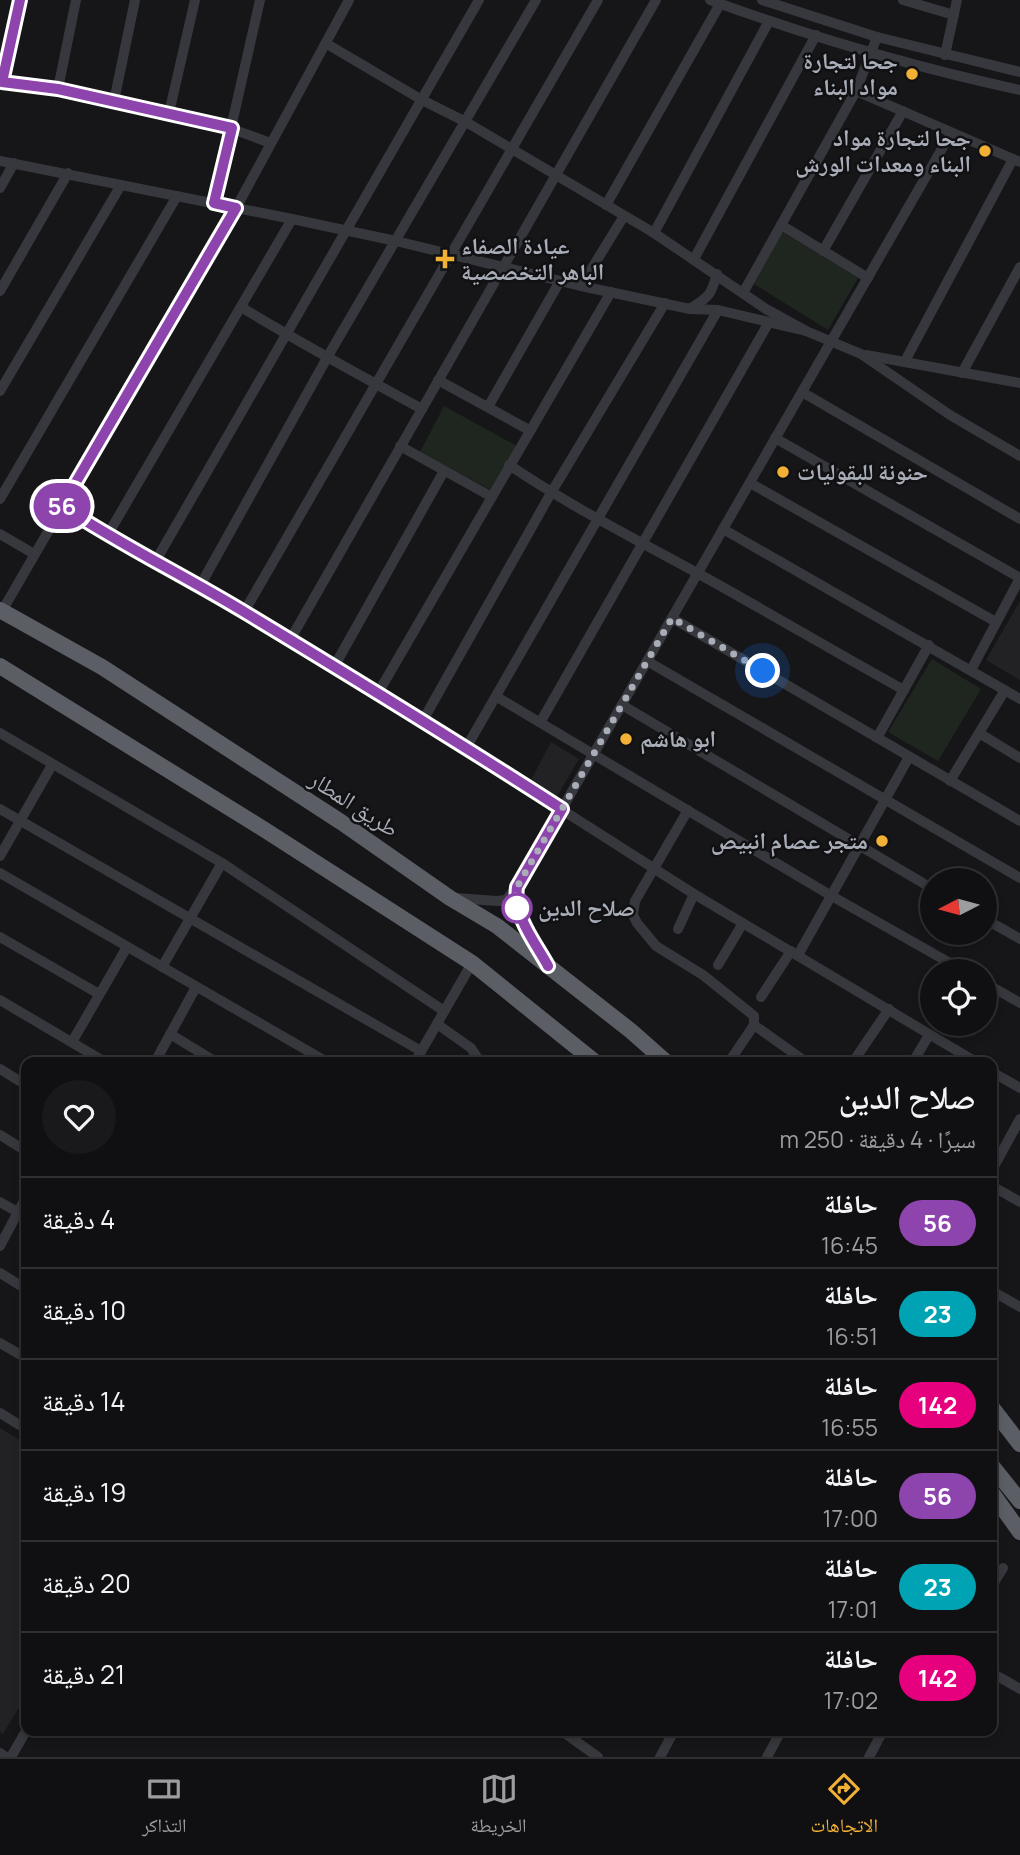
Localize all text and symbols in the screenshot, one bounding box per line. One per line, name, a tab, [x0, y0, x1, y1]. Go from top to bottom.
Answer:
place label: جحا لتجارة مواد البناء	[803, 44, 898, 102]
marker: جحا لتجارة مواد البناء	[904, 66, 920, 82]
place label: جحا لتجارة مواد البناء ومعدات الورش	[795, 121, 971, 179]
marker: جحا لتجارة مواد البناء ومعدات الورش	[977, 143, 993, 159]
place label: عيادة الصفاء الباهر التخصصية	[461, 229, 604, 287]
marker: عيادة الصفاء الباهر التخصصية	[435, 249, 455, 269]
place label: حنونة للبقوليات	[797, 455, 928, 487]
marker: حنونة للبقوليات	[775, 464, 791, 480]
line badge: 56	[31, 483, 94, 529]
text: 56	[48, 489, 76, 522]
your location	[745, 653, 780, 688]
place label: ابو هاشم	[640, 722, 716, 755]
marker: ابو هاشم	[618, 731, 634, 747]
street label: طريق المطار	[303, 762, 406, 844]
place label: متجر عصام انبيص	[711, 824, 868, 857]
marker: متجر عصام انبيص	[874, 833, 890, 849]
north arrow	[920, 868, 998, 945]
map controls	[920, 868, 997, 1036]
place label: صلاح الدين	[538, 891, 635, 923]
marker: صلاح الدين	[502, 893, 532, 923]
button: locate	[920, 959, 997, 1036]
text: صلاح الدين	[838, 1074, 976, 1119]
button: heart	[42, 1080, 116, 1154]
text: سيرًا · 4 دقيقة · 250 m	[780, 1123, 976, 1155]
text: حافلة	[824, 1185, 878, 1221]
text: 4 دقيقة	[42, 1201, 115, 1237]
text: 56	[923, 1206, 952, 1239]
text: 16:45	[821, 1229, 878, 1261]
text: حافلة	[824, 1276, 878, 1312]
text: 10 دقيقة	[42, 1292, 126, 1328]
text: 23	[923, 1297, 952, 1330]
text: 16:51	[826, 1320, 878, 1352]
text: حافلة	[824, 1367, 878, 1403]
text: 14 دقيقة	[42, 1383, 126, 1419]
text: 142	[918, 1388, 957, 1421]
text: 16:55	[821, 1411, 878, 1443]
text: حافلة	[824, 1458, 878, 1494]
text: 19 دقيقة	[42, 1474, 126, 1510]
text: 56	[923, 1479, 952, 1512]
text: 17:00	[823, 1502, 878, 1534]
text: حافلة	[824, 1549, 878, 1585]
text: 20 دقيقة	[42, 1565, 131, 1601]
text: 23	[923, 1570, 952, 1603]
text: 17:01	[828, 1593, 878, 1625]
text: حافلة	[824, 1640, 878, 1676]
text: 21 دقيقة	[42, 1656, 125, 1692]
text: 142	[918, 1661, 957, 1694]
text: 17:02	[823, 1684, 878, 1716]
tab: التذاكر	[142, 1770, 187, 1844]
tab: الخريطة	[471, 1770, 526, 1844]
tab: الاتجاهات	[811, 1770, 878, 1844]

